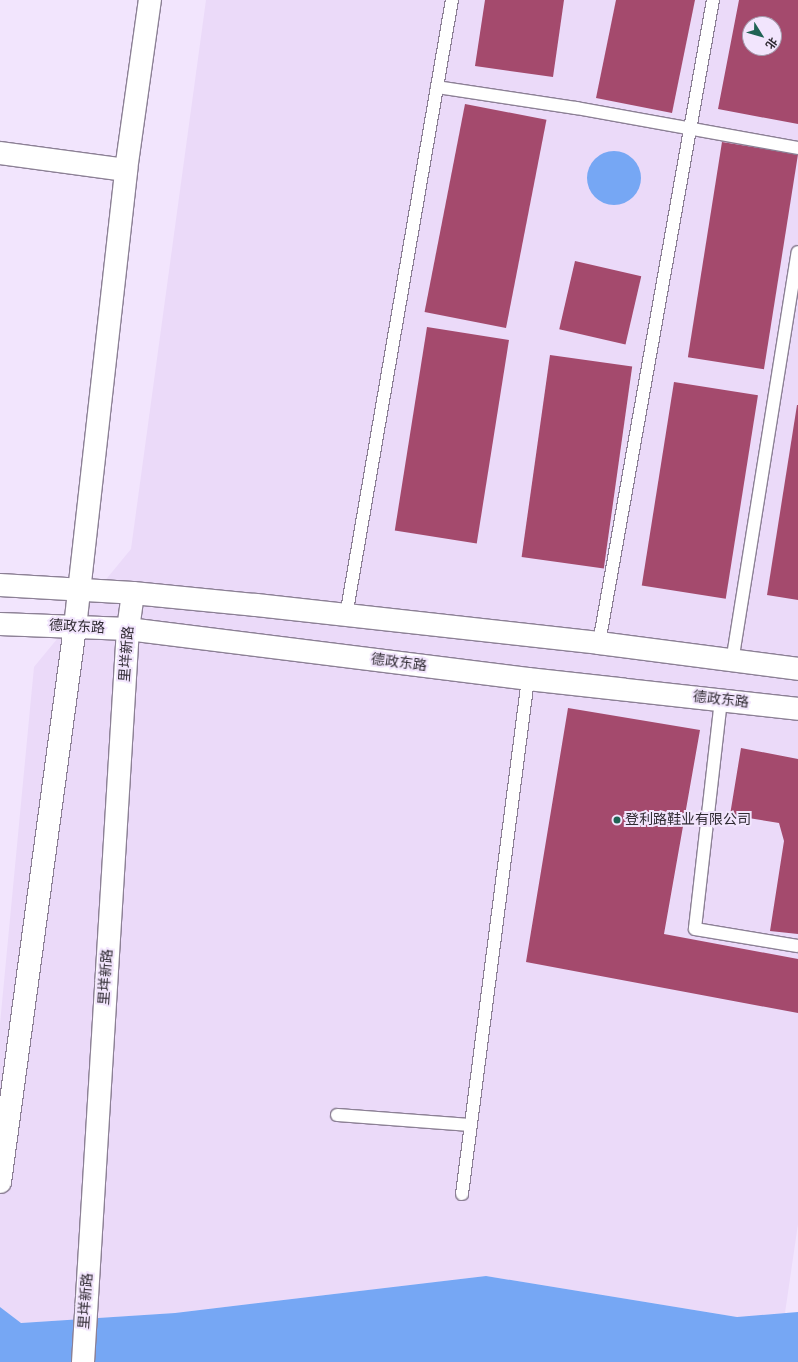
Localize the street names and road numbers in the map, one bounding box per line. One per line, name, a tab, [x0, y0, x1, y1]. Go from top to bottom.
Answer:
street label: 德政东路	[49, 617, 105, 637]
street label: 里垟新路	[117, 625, 137, 683]
street label: 德政东路	[370, 651, 428, 675]
street label: 德政东路	[692, 689, 750, 711]
street label: 里垟新路	[96, 948, 116, 1006]
street label: 里垟新路	[76, 1272, 96, 1330]

